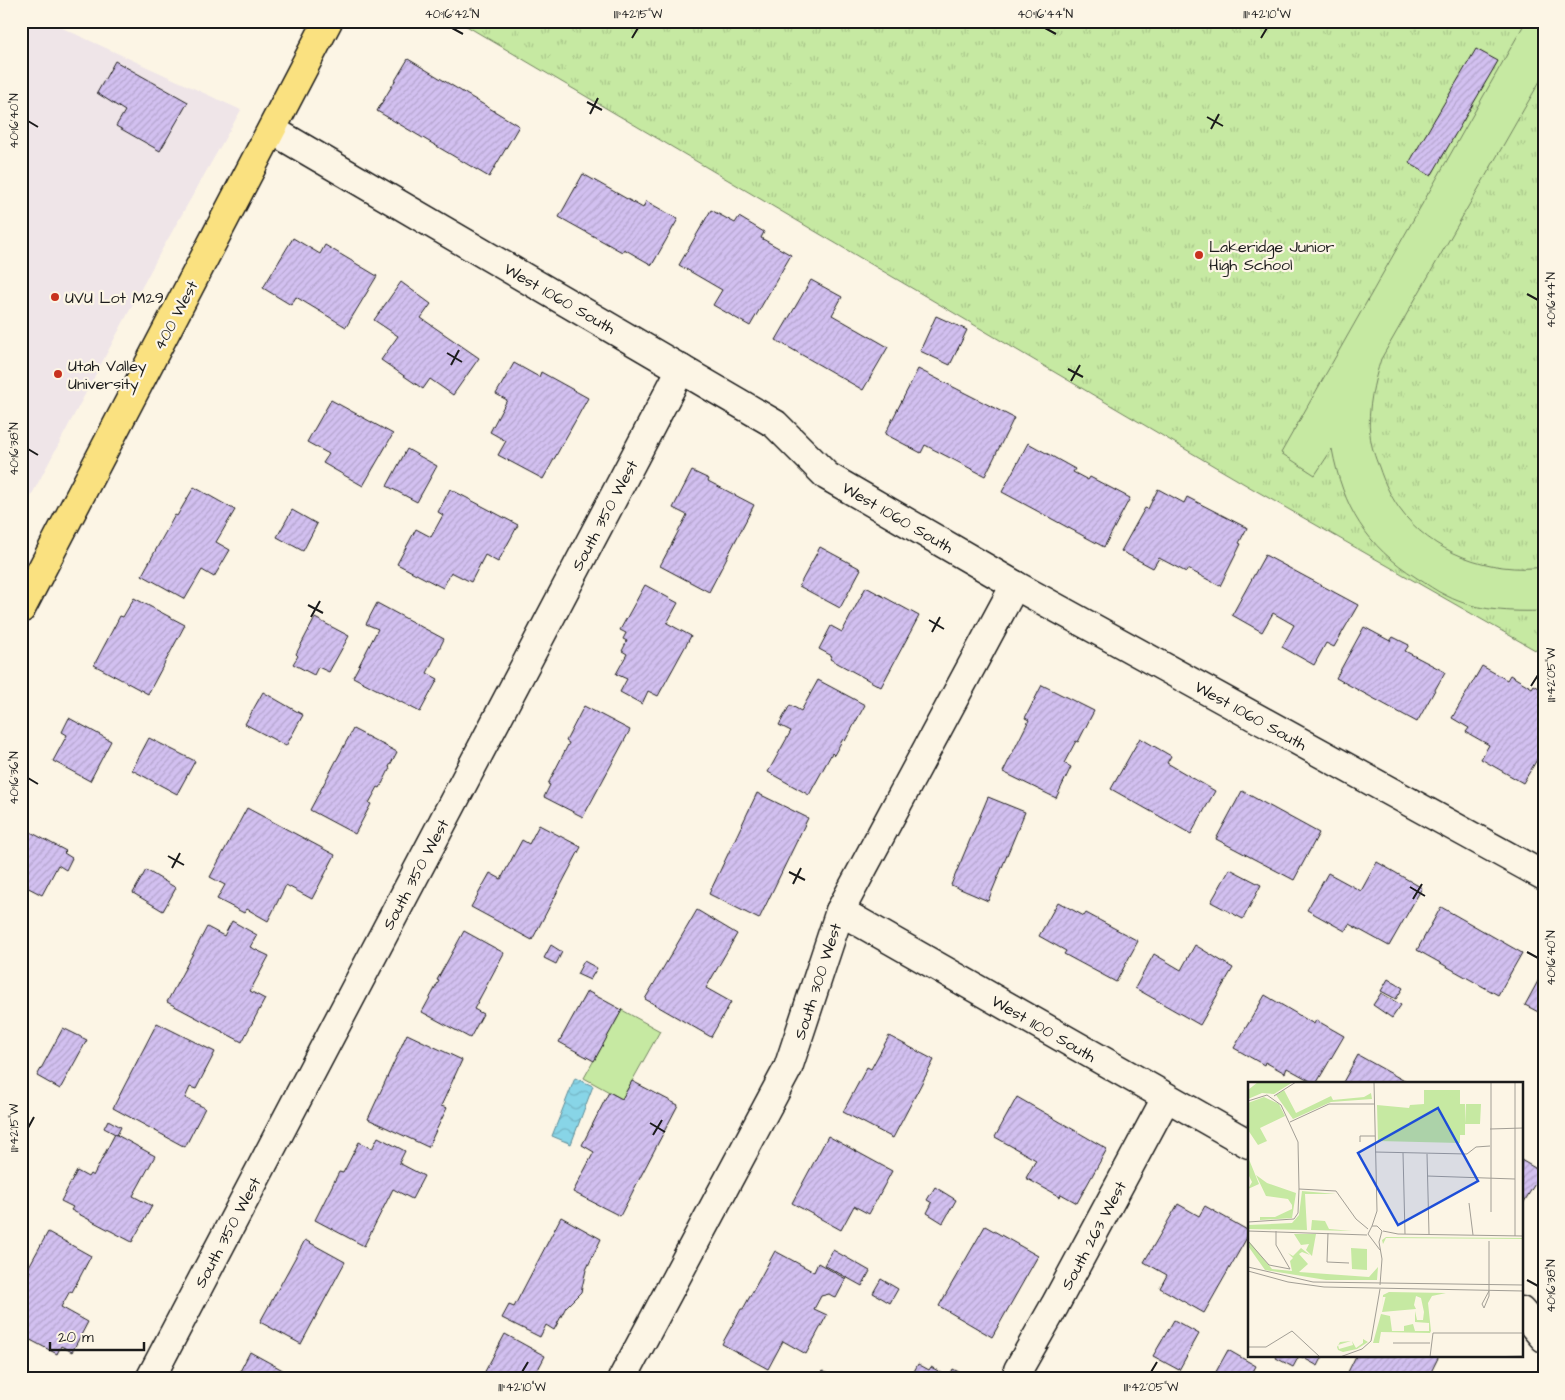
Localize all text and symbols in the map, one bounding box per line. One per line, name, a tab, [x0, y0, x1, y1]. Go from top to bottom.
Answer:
text: 40°16'42"N	[425, 6, 480, 23]
text: 111°42'15"W	[614, 6, 663, 23]
text: 40°16'44"N	[1017, 6, 1074, 23]
text: 111°42'10"W	[1243, 6, 1291, 23]
text: 40°16'40"N	[6, 93, 23, 149]
place label: Lakeridge Junior High School	[1209, 236, 1334, 277]
marker: Lakeridge Junior High School	[1193, 249, 1205, 261]
street label: West 1060 South	[500, 258, 619, 340]
text: 40°16'44"N	[1543, 271, 1560, 328]
street label: 400 West	[148, 276, 204, 354]
place label: UVU Lot M29	[65, 287, 164, 309]
marker: UVU Lot M29	[49, 291, 61, 303]
place label: Utah Valley University	[68, 355, 147, 396]
marker: Utah Valley University	[52, 368, 64, 380]
text: 40°16'38"N	[6, 422, 23, 476]
street label: South 350 West	[566, 456, 644, 575]
street label: West 1060 South	[838, 477, 957, 559]
text: 111°42'05"W	[1543, 647, 1560, 702]
street label: West 1060 South	[1190, 676, 1311, 756]
text: 40°16'36"N	[6, 751, 23, 805]
street label: South 350 West	[377, 815, 455, 934]
street label: South 300 West	[789, 920, 847, 1042]
text: 40°16'40"N	[1543, 930, 1560, 986]
street label: West 1100 South	[987, 990, 1100, 1068]
inset map	[1248, 1082, 1522, 1358]
text: 111°42'15"W	[6, 1103, 23, 1152]
street label: South 350 West	[189, 1173, 267, 1292]
street label: South 263 West	[1056, 1177, 1132, 1294]
text: 40°16'38"N	[1543, 1259, 1560, 1313]
scale bar	[50, 1320, 144, 1352]
text: 20 m	[58, 1327, 94, 1348]
text: 111°42'10"W	[498, 1379, 546, 1396]
text: 111°42'05"W	[1124, 1379, 1179, 1396]

